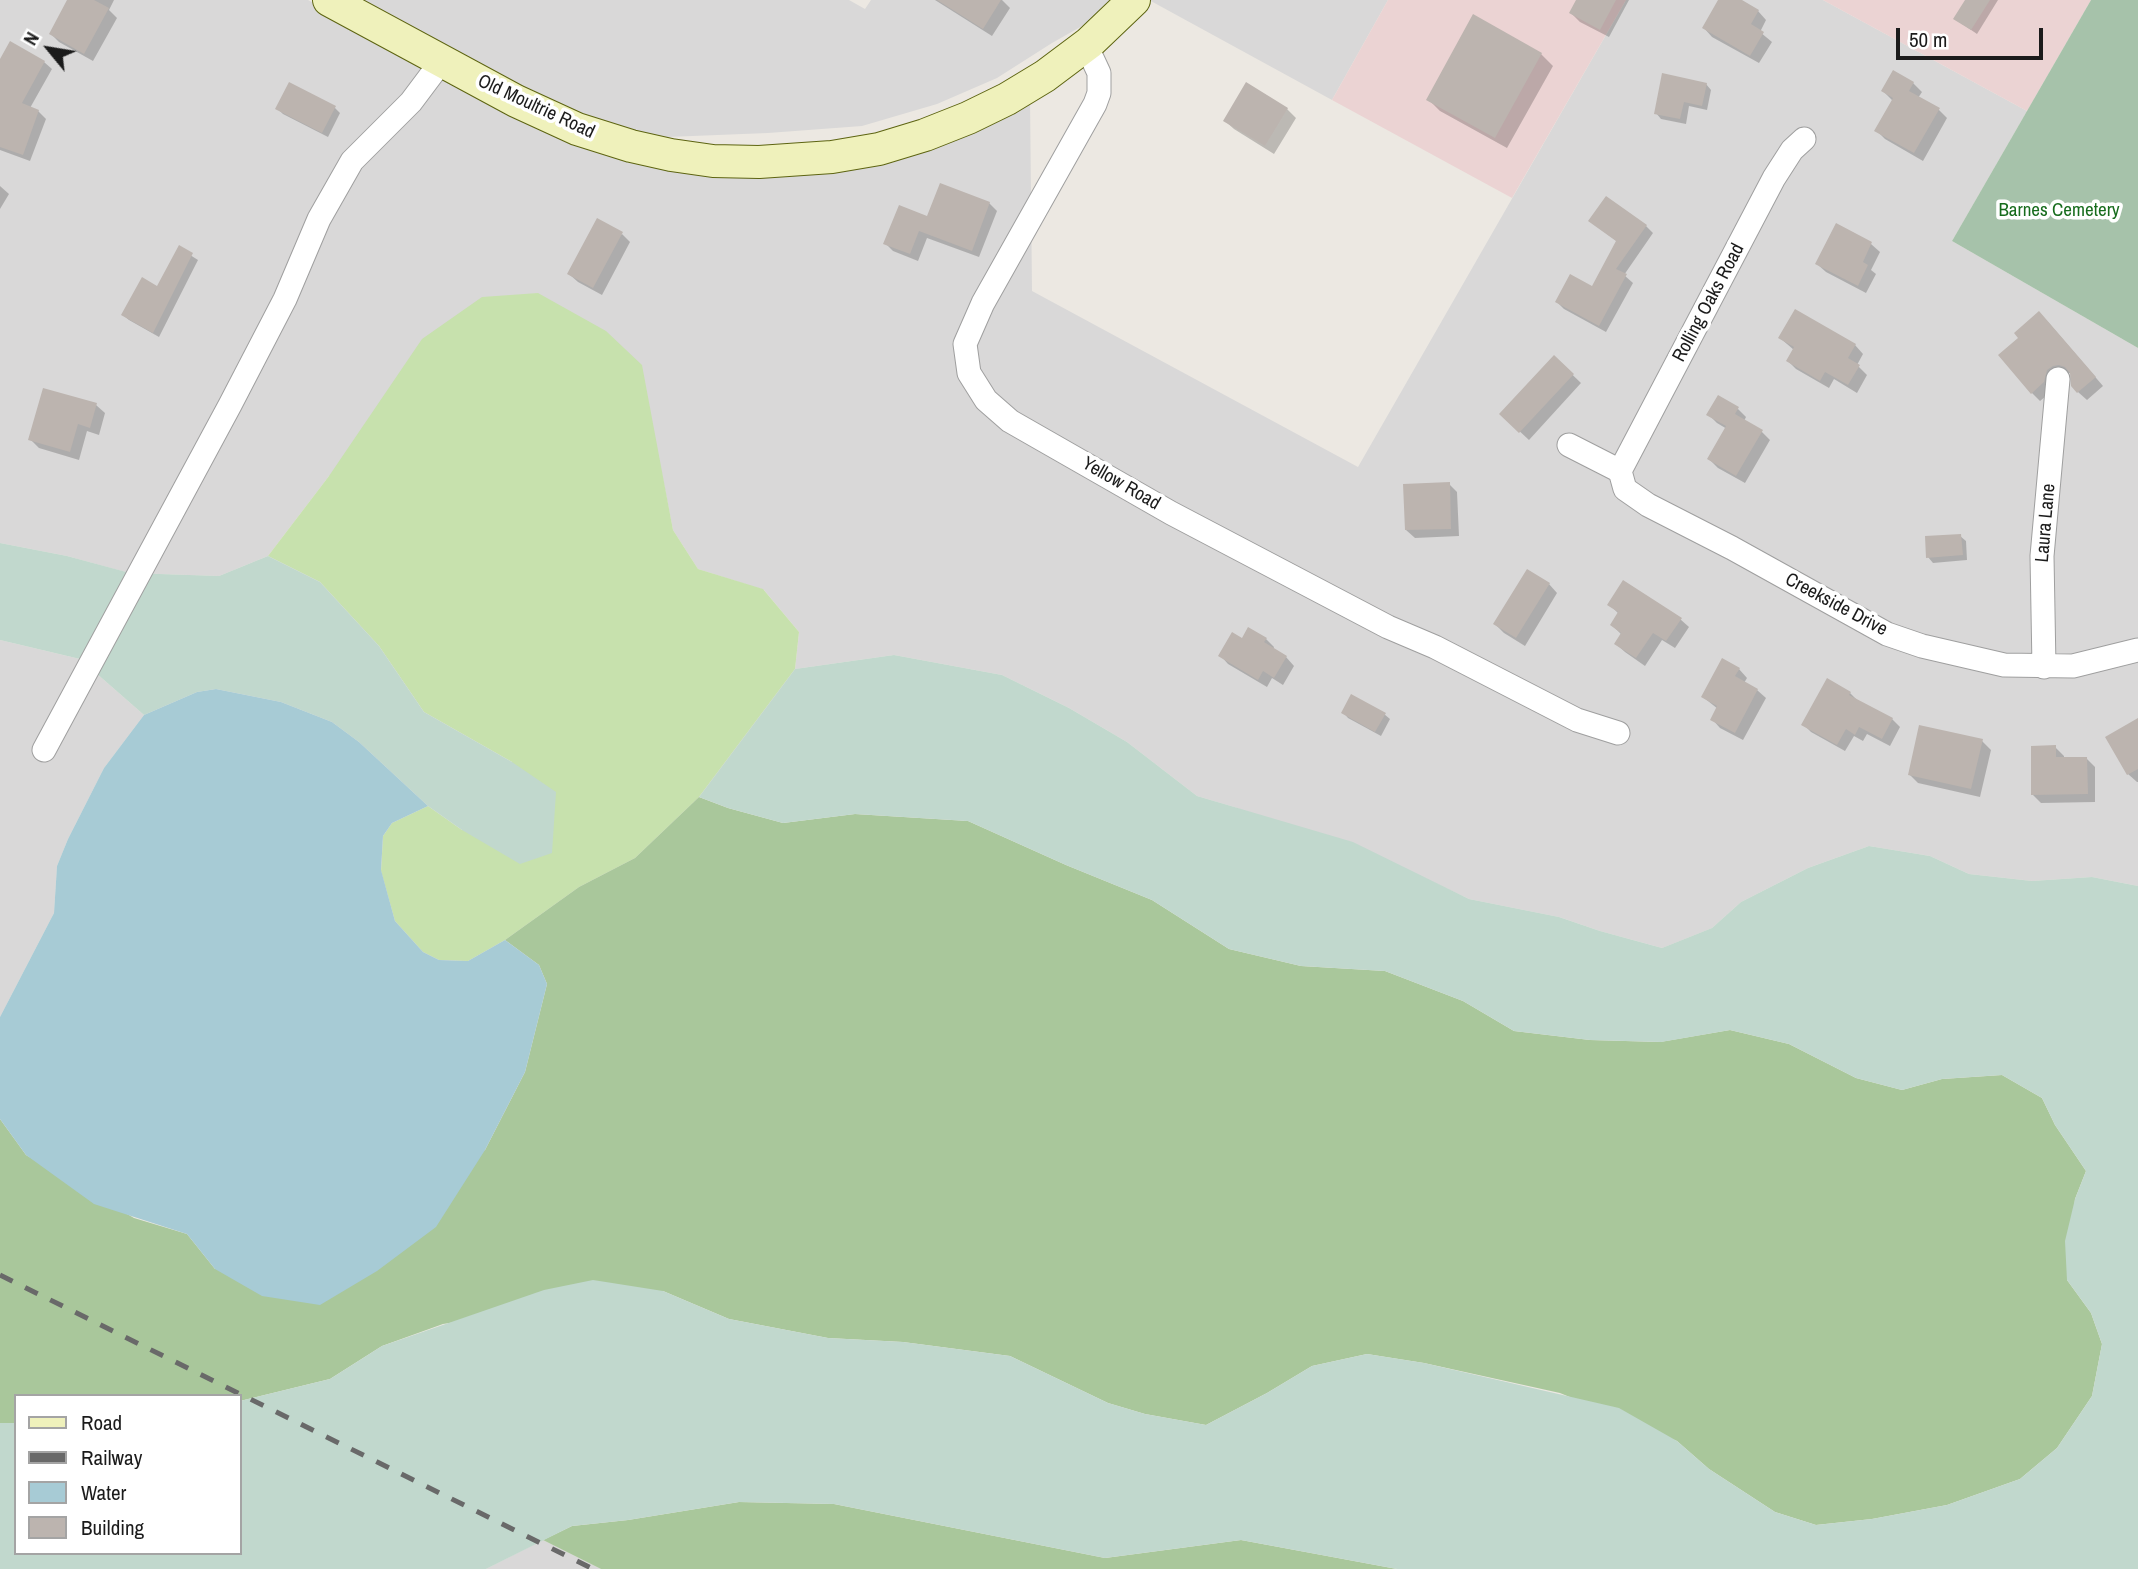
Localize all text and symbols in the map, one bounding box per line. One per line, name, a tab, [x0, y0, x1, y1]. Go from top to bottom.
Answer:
north arrow	[14, 14, 84, 84]
scale bar	[1900, 14, 2047, 58]
text: 50 m	[1909, 25, 1947, 54]
text: N	[17, 27, 45, 50]
street label: Old Moultrie Road	[474, 70, 598, 144]
park label: Barnes Cemetery	[1998, 200, 2120, 222]
street label: Rolling Oaks Road	[1668, 240, 1750, 366]
street label: Yellow Road	[1078, 453, 1164, 515]
street label: Laura Lane	[2031, 483, 2061, 563]
street label: Creekside Drive	[1781, 569, 1891, 641]
legend	[14, 1394, 242, 1555]
text: Road	[81, 1408, 122, 1437]
text: Railway	[81, 1443, 142, 1472]
text: Water	[81, 1478, 126, 1507]
text: Building	[81, 1513, 144, 1542]

